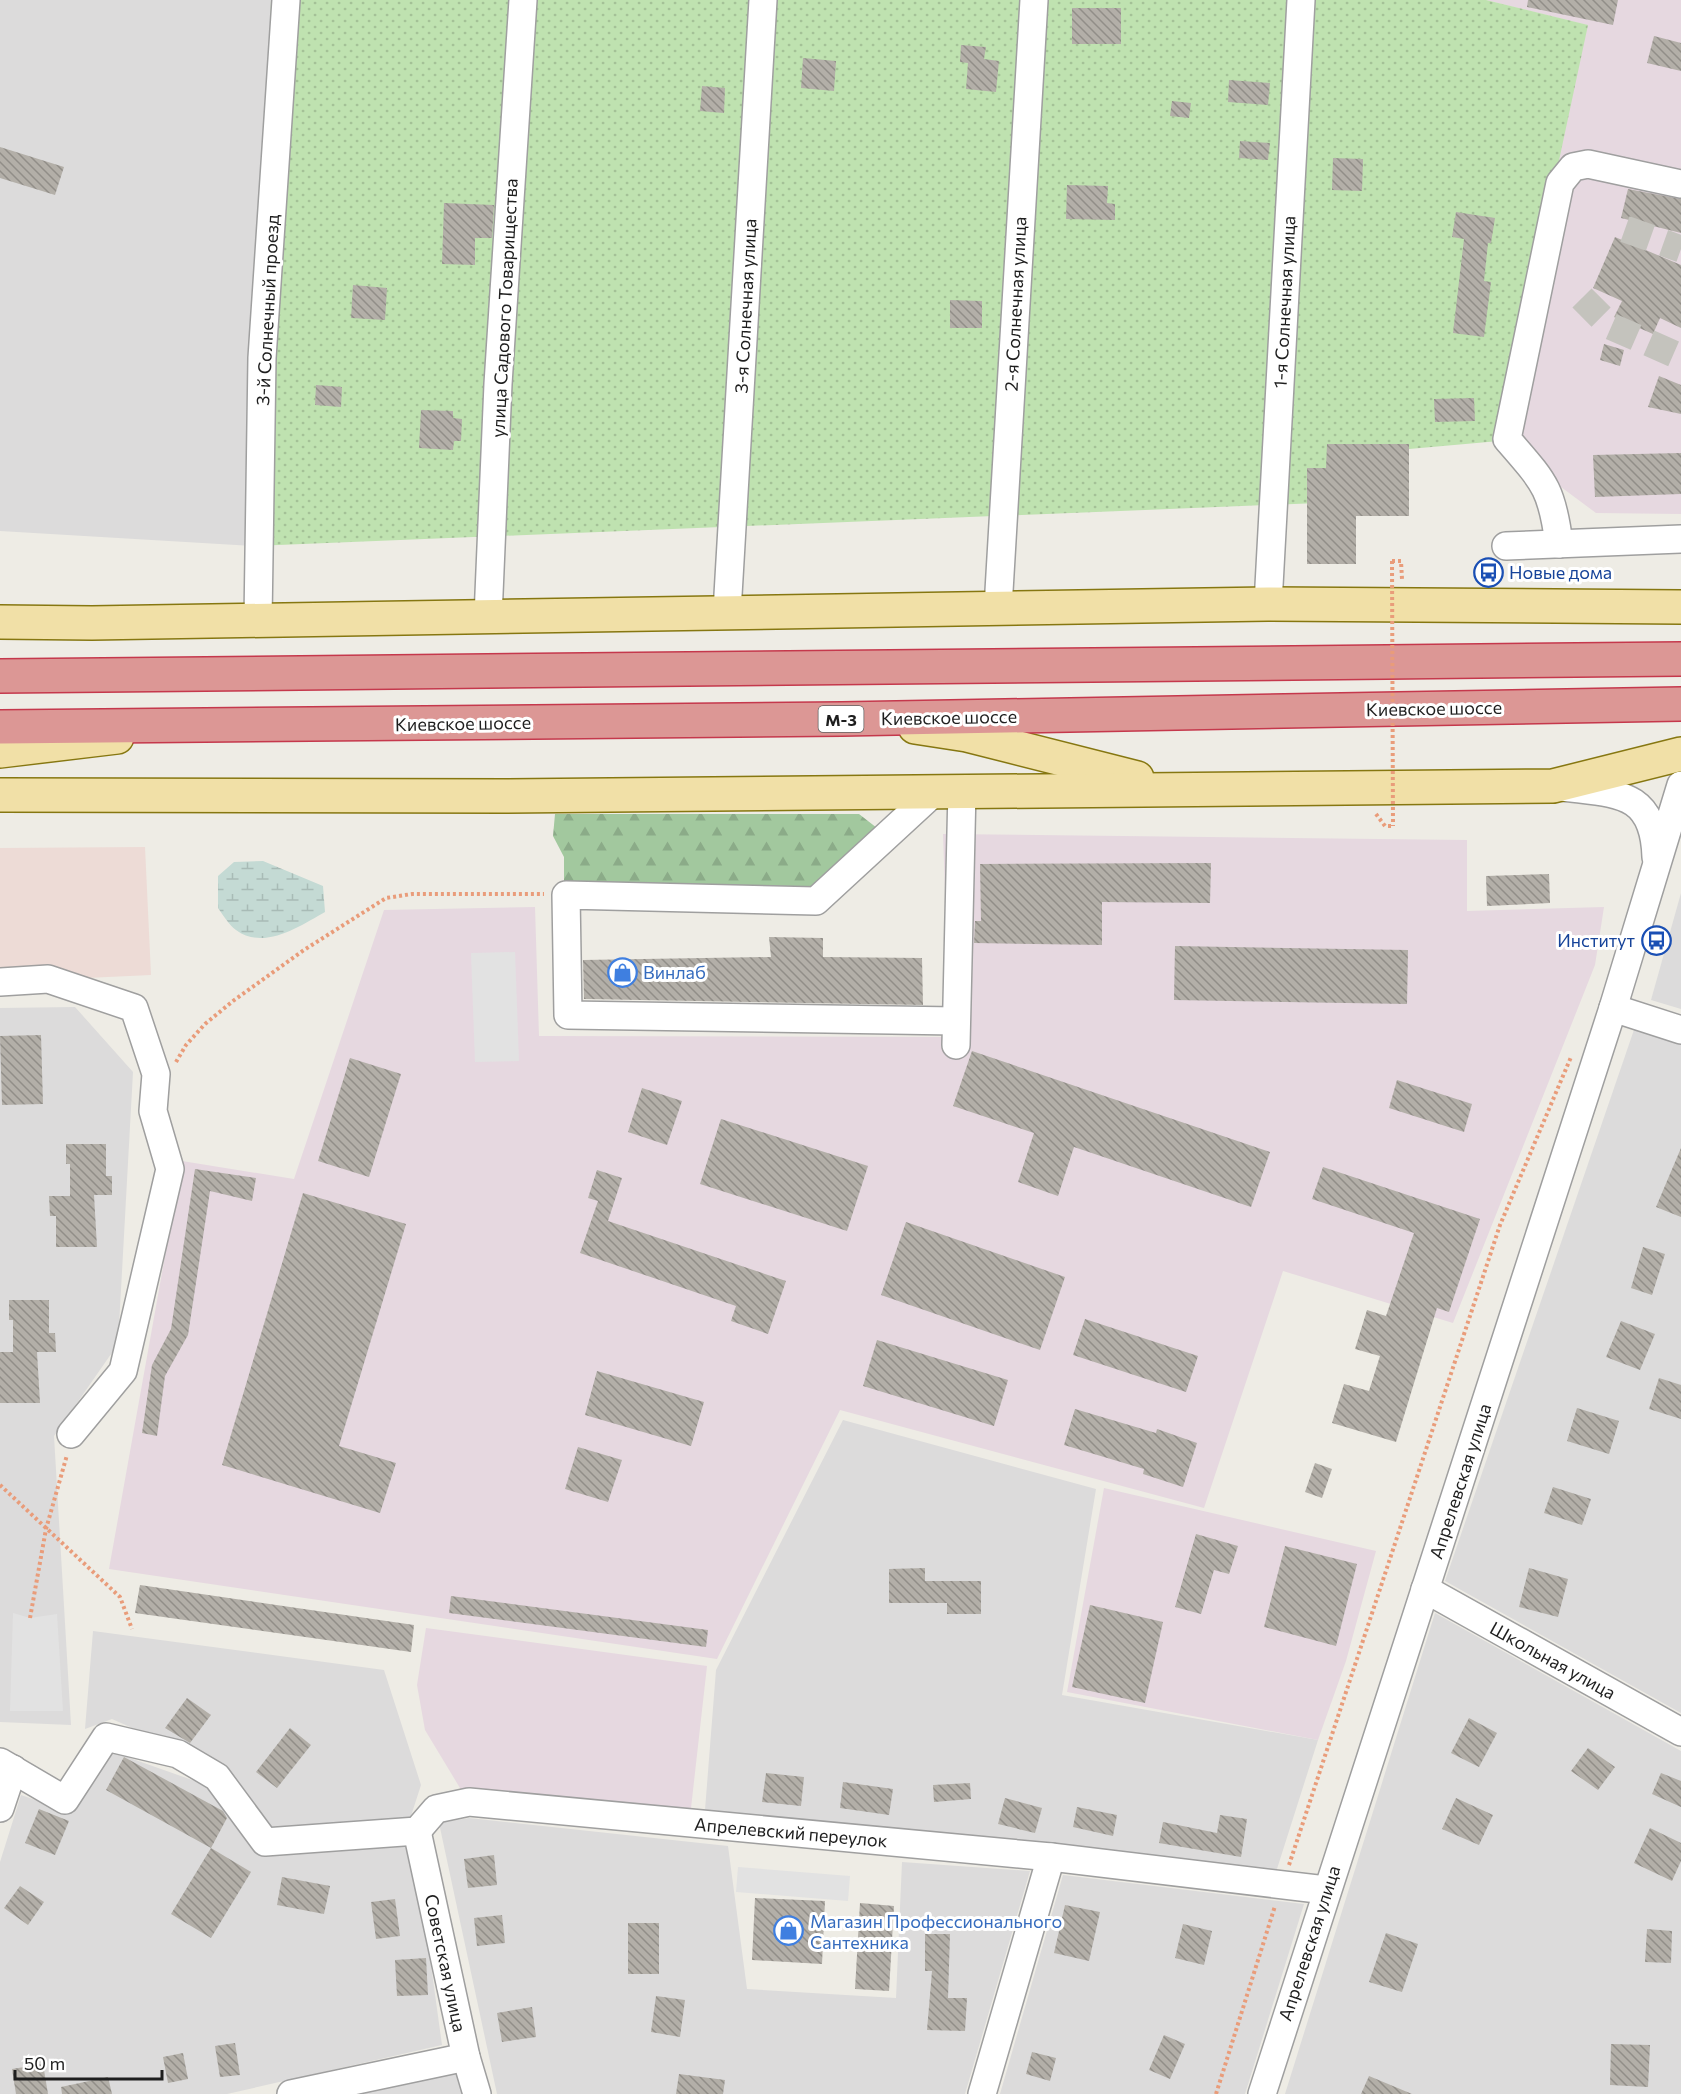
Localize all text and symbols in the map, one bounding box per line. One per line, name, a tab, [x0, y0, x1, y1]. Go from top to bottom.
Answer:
street label: улица Садового Товарищества	[486, 178, 522, 438]
street label: 3-й Солнечный проезд	[251, 213, 283, 406]
street label: 1-я Солнечная улица	[1268, 215, 1300, 389]
street label: 2-я Солнечная улица	[999, 216, 1031, 392]
street label: 3-я Солнечная улица	[729, 218, 761, 394]
bus stop icon: Новые дома	[1472, 556, 1504, 588]
place label: Новые дома	[1509, 561, 1612, 583]
street label: Киевское шоссе	[1366, 696, 1502, 720]
street label: Киевское шоссе	[881, 705, 1017, 729]
road number: М-3	[818, 706, 864, 732]
street label: Киевское шоссе	[395, 711, 531, 735]
bus stop icon: Институт	[1640, 924, 1672, 956]
place label: Институт	[1557, 929, 1636, 951]
shop icon: Винлаб	[606, 956, 638, 988]
place label: Винлаб	[643, 961, 706, 983]
street label: Апрелевская улица	[1424, 1400, 1496, 1562]
street label: Школьная улица	[1486, 1616, 1620, 1704]
street label: Апрелевский переулок	[694, 1813, 889, 1851]
street label: Апрелевская улица	[1273, 1862, 1345, 2024]
street label: Советская улица	[421, 1892, 471, 2034]
place label: Магазин Профессионального Сантехника	[810, 1910, 1062, 1953]
shop icon: Магазин Профессионального Сантехника	[773, 1915, 805, 1947]
scale bar	[15, 2043, 162, 2081]
text: 50 m	[24, 2052, 65, 2074]

